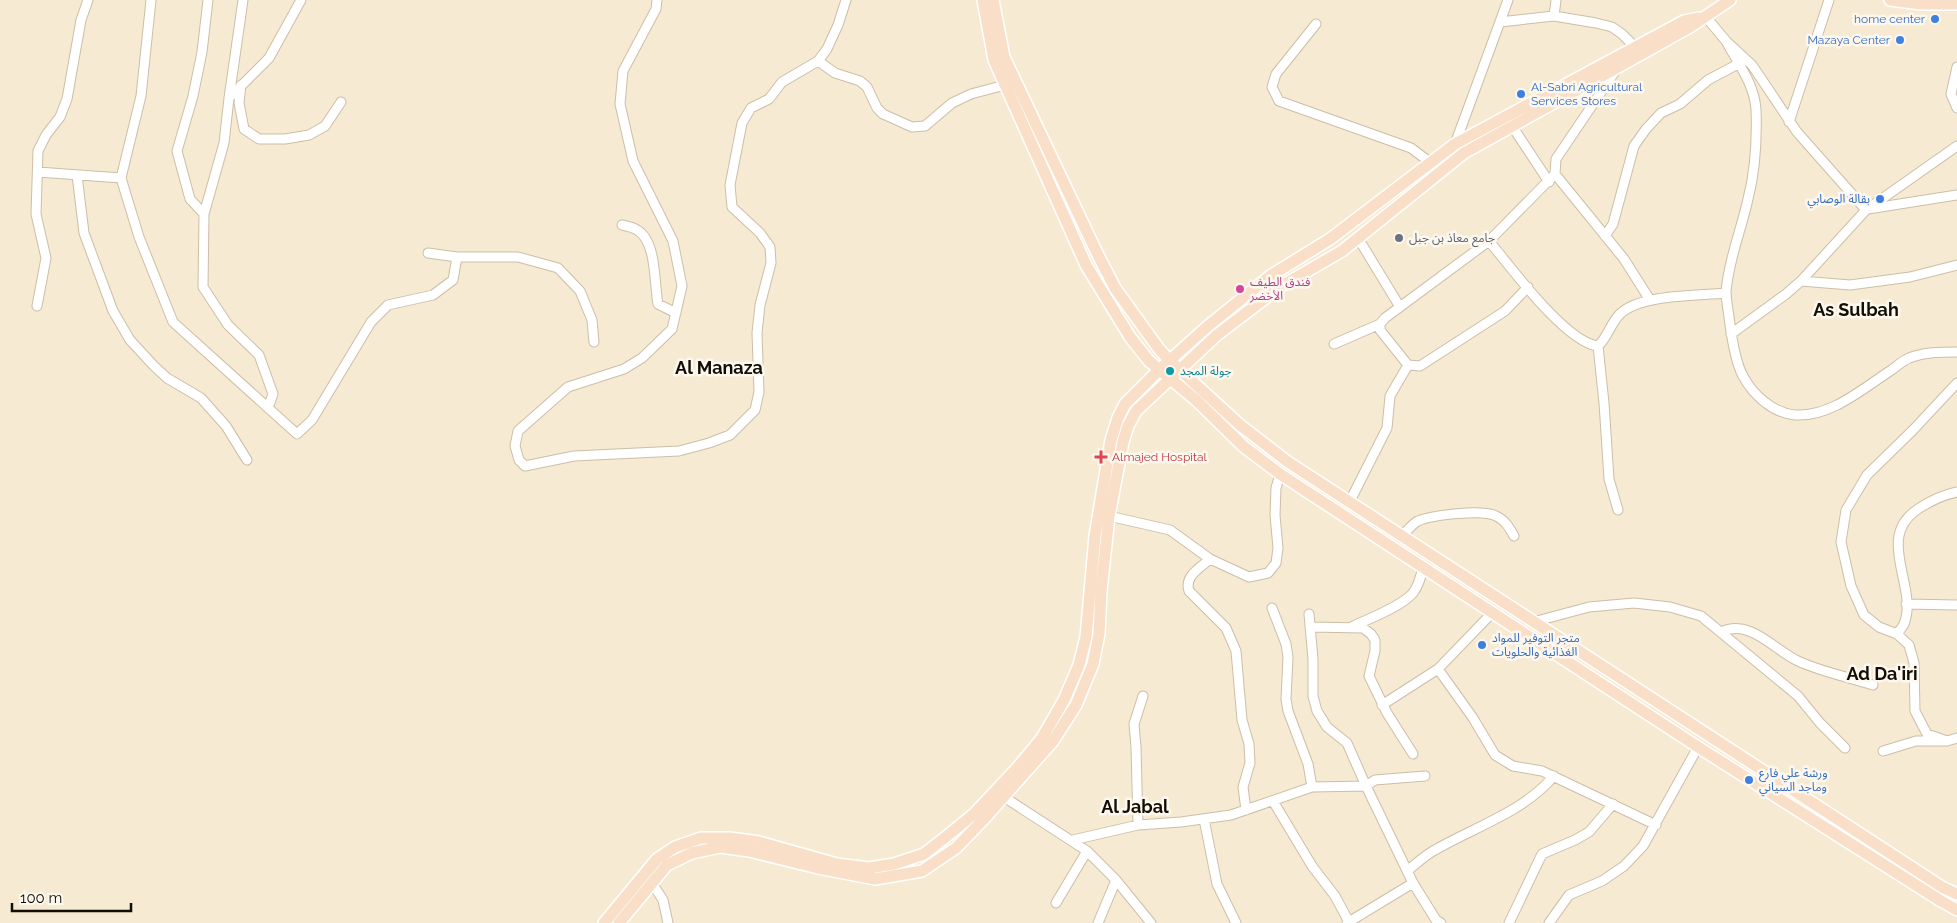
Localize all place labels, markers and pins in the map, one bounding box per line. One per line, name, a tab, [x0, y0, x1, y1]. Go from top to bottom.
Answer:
place label: home center	[1854, 12, 1926, 26]
marker: home center	[1929, 13, 1941, 25]
place label: Mazaya Center	[1807, 33, 1891, 47]
marker: Mazaya Center	[1894, 34, 1906, 46]
place label: Al-Sabri Agricultural Services Stores	[1531, 80, 1643, 108]
marker: Al-Sabri Agricultural Services Stores	[1515, 88, 1527, 100]
place label: بقالة الوصابي	[1807, 192, 1870, 209]
marker: بقالة الوصابي	[1874, 193, 1886, 205]
place label: جامع معاذ بن جبل	[1409, 231, 1495, 247]
marker: جامع معاذ بن جبل	[1393, 232, 1405, 244]
place label: فندق الطيف الأخضر	[1249, 275, 1310, 303]
marker: فندق الطيف الأخضر	[1234, 283, 1246, 295]
place label: جولة المجد	[1180, 364, 1232, 378]
marker: جولة المجد	[1164, 365, 1176, 377]
marker: Almajed Hospital	[1094, 450, 1108, 464]
place label: Almajed Hospital	[1112, 450, 1207, 464]
place label: متجر التوفير للمواد الغذائية والحلويات	[1492, 631, 1580, 659]
marker: متجر التوفير للمواد الغذائية والحلويات	[1476, 639, 1488, 651]
place label: ورشة علي فارع وماجد السياني	[1759, 766, 1828, 797]
marker: ورشة علي فارع وماجد السياني	[1743, 774, 1755, 786]

